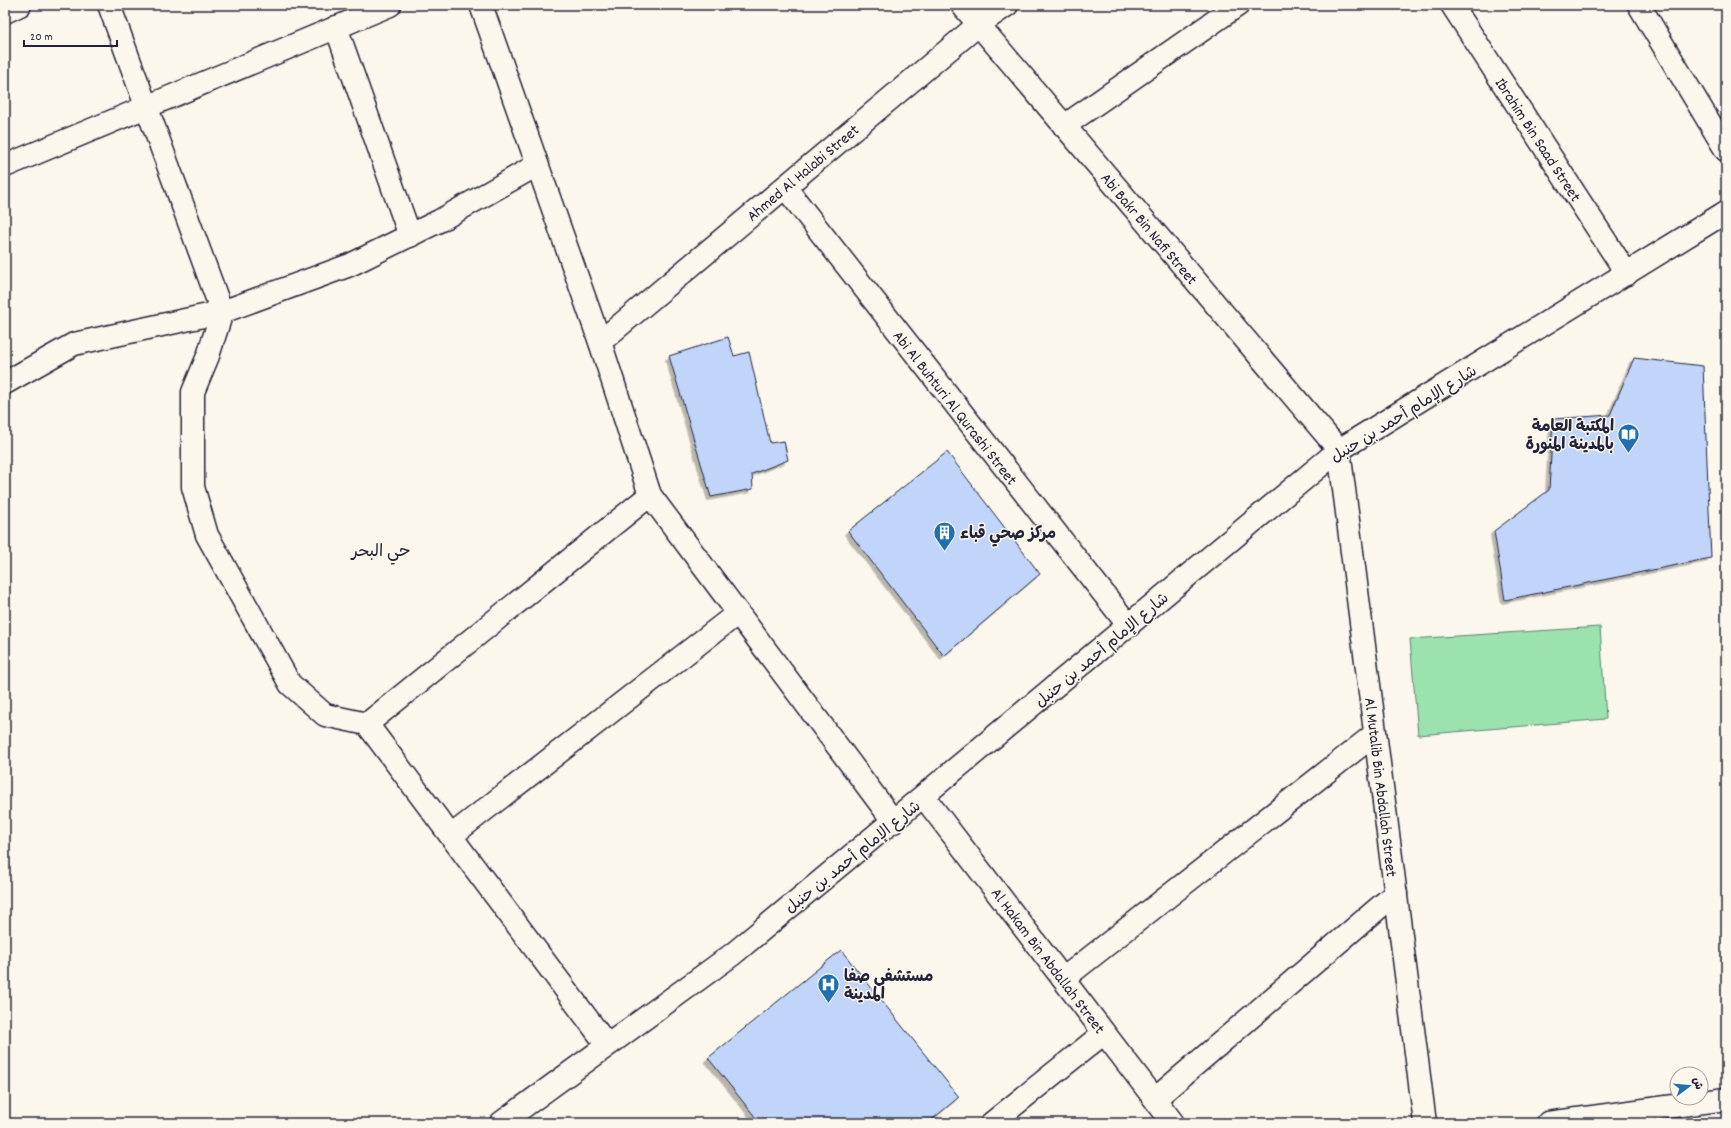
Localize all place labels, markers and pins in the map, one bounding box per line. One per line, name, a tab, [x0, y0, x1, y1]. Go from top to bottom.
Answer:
place label: المكتبة العامة بالمدينة المنورة	[1526, 416, 1614, 457]
library icon: المكتبة العامة بالمدينة المنورة	[1616, 421, 1642, 454]
building icon: مركز صحي قباء	[931, 519, 957, 552]
place label: مركز صحي قباء	[960, 523, 1056, 547]
place label: مستشفی صفا المدینة	[844, 966, 933, 1007]
hospital icon: مستشفی صفا المدینة	[816, 971, 842, 1004]

